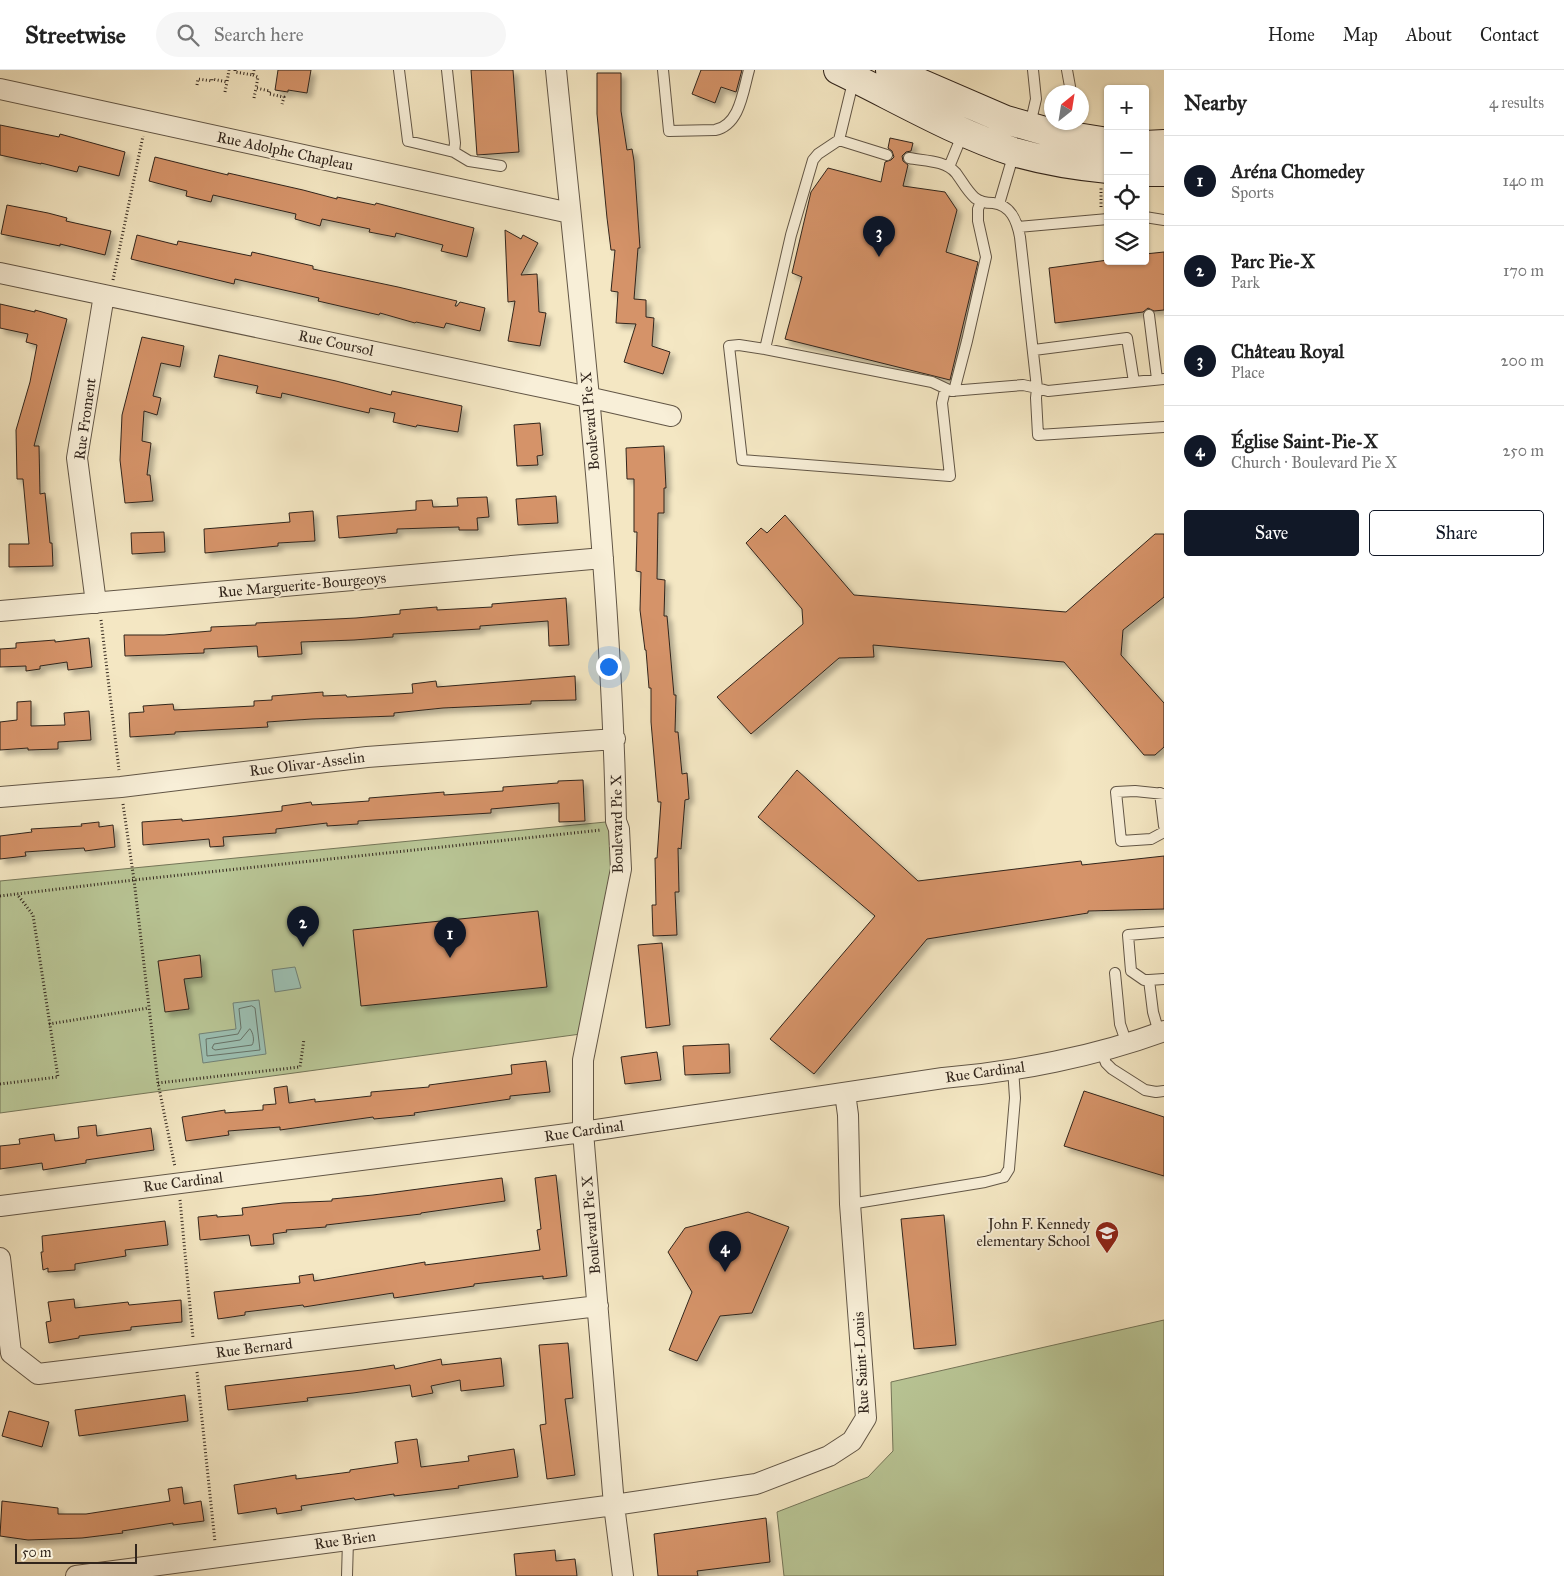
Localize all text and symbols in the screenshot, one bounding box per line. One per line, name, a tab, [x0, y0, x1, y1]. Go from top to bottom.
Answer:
search box	[156, 12, 506, 57]
text: Streetwise	[25, 20, 126, 50]
icon: search	[174, 21, 202, 49]
text: Search here	[214, 23, 304, 46]
text: Home	[1268, 24, 1315, 46]
text: Map	[1343, 24, 1378, 46]
text: About	[1406, 24, 1452, 46]
text: Contact	[1480, 24, 1539, 46]
north arrow	[1044, 85, 1089, 130]
map controls	[1104, 85, 1149, 265]
button: +	[1104, 85, 1149, 130]
text: Nearby	[1184, 90, 1247, 116]
text: 4 results	[1489, 93, 1544, 112]
street label: Rue Adolphe Chapleau	[215, 128, 355, 174]
button: −	[1104, 130, 1149, 175]
text: Aréna Chomedey	[1231, 160, 1364, 183]
text: 1	[1197, 171, 1203, 190]
text: 140 m	[1503, 171, 1544, 190]
button: locate	[1104, 175, 1149, 220]
text: Sports	[1231, 183, 1274, 202]
pin: 3	[863, 216, 895, 257]
button: layers	[1104, 220, 1149, 265]
text: Parc Pie-X	[1231, 250, 1315, 273]
text: 2	[1196, 261, 1204, 280]
text: 170 m	[1503, 261, 1544, 280]
text: Park	[1231, 273, 1260, 292]
street label: Rue Coursol	[297, 326, 376, 360]
text: Château Royal	[1231, 340, 1344, 363]
text: 3	[1197, 351, 1203, 370]
text: 200 m	[1501, 351, 1544, 370]
text: Place	[1231, 363, 1265, 382]
street label: Boulevard Pie X	[577, 370, 603, 471]
street label: Rue Froment	[70, 376, 100, 461]
text: Église Saint-Pie-X	[1231, 430, 1378, 453]
text: 4	[1196, 441, 1204, 460]
text: 250 m	[1503, 441, 1544, 460]
text: Church · Boulevard Pie X	[1231, 453, 1397, 472]
button: Save	[1184, 510, 1359, 556]
button: Share	[1369, 510, 1544, 556]
street label: Rue Marguerite-Bourgeoys	[217, 569, 387, 601]
your location	[596, 654, 622, 680]
street label: Rue Olivar-Asselin	[248, 748, 366, 780]
street label: Boulevard Pie X	[607, 774, 627, 874]
pin: 2	[287, 906, 319, 947]
pin: 1	[434, 917, 466, 958]
street label: Rue Cardinal	[944, 1057, 1027, 1086]
street label: Rue Cardinal	[543, 1116, 626, 1145]
street label: Rue Cardinal	[142, 1168, 225, 1196]
street label: Boulevard Pie X	[578, 1174, 604, 1275]
place label: John F. Kennedy elementary School	[977, 1215, 1091, 1250]
school or university icon: John F. Kennedy elementary School	[1094, 1220, 1120, 1254]
pin: 4	[709, 1231, 741, 1272]
street label: Rue Saint-Louis	[849, 1311, 873, 1415]
street label: Rue Bernard	[215, 1334, 294, 1362]
street label: Rue Brien	[313, 1527, 377, 1553]
scale bar	[15, 1541, 138, 1564]
text: 50 m	[22, 1544, 51, 1561]

